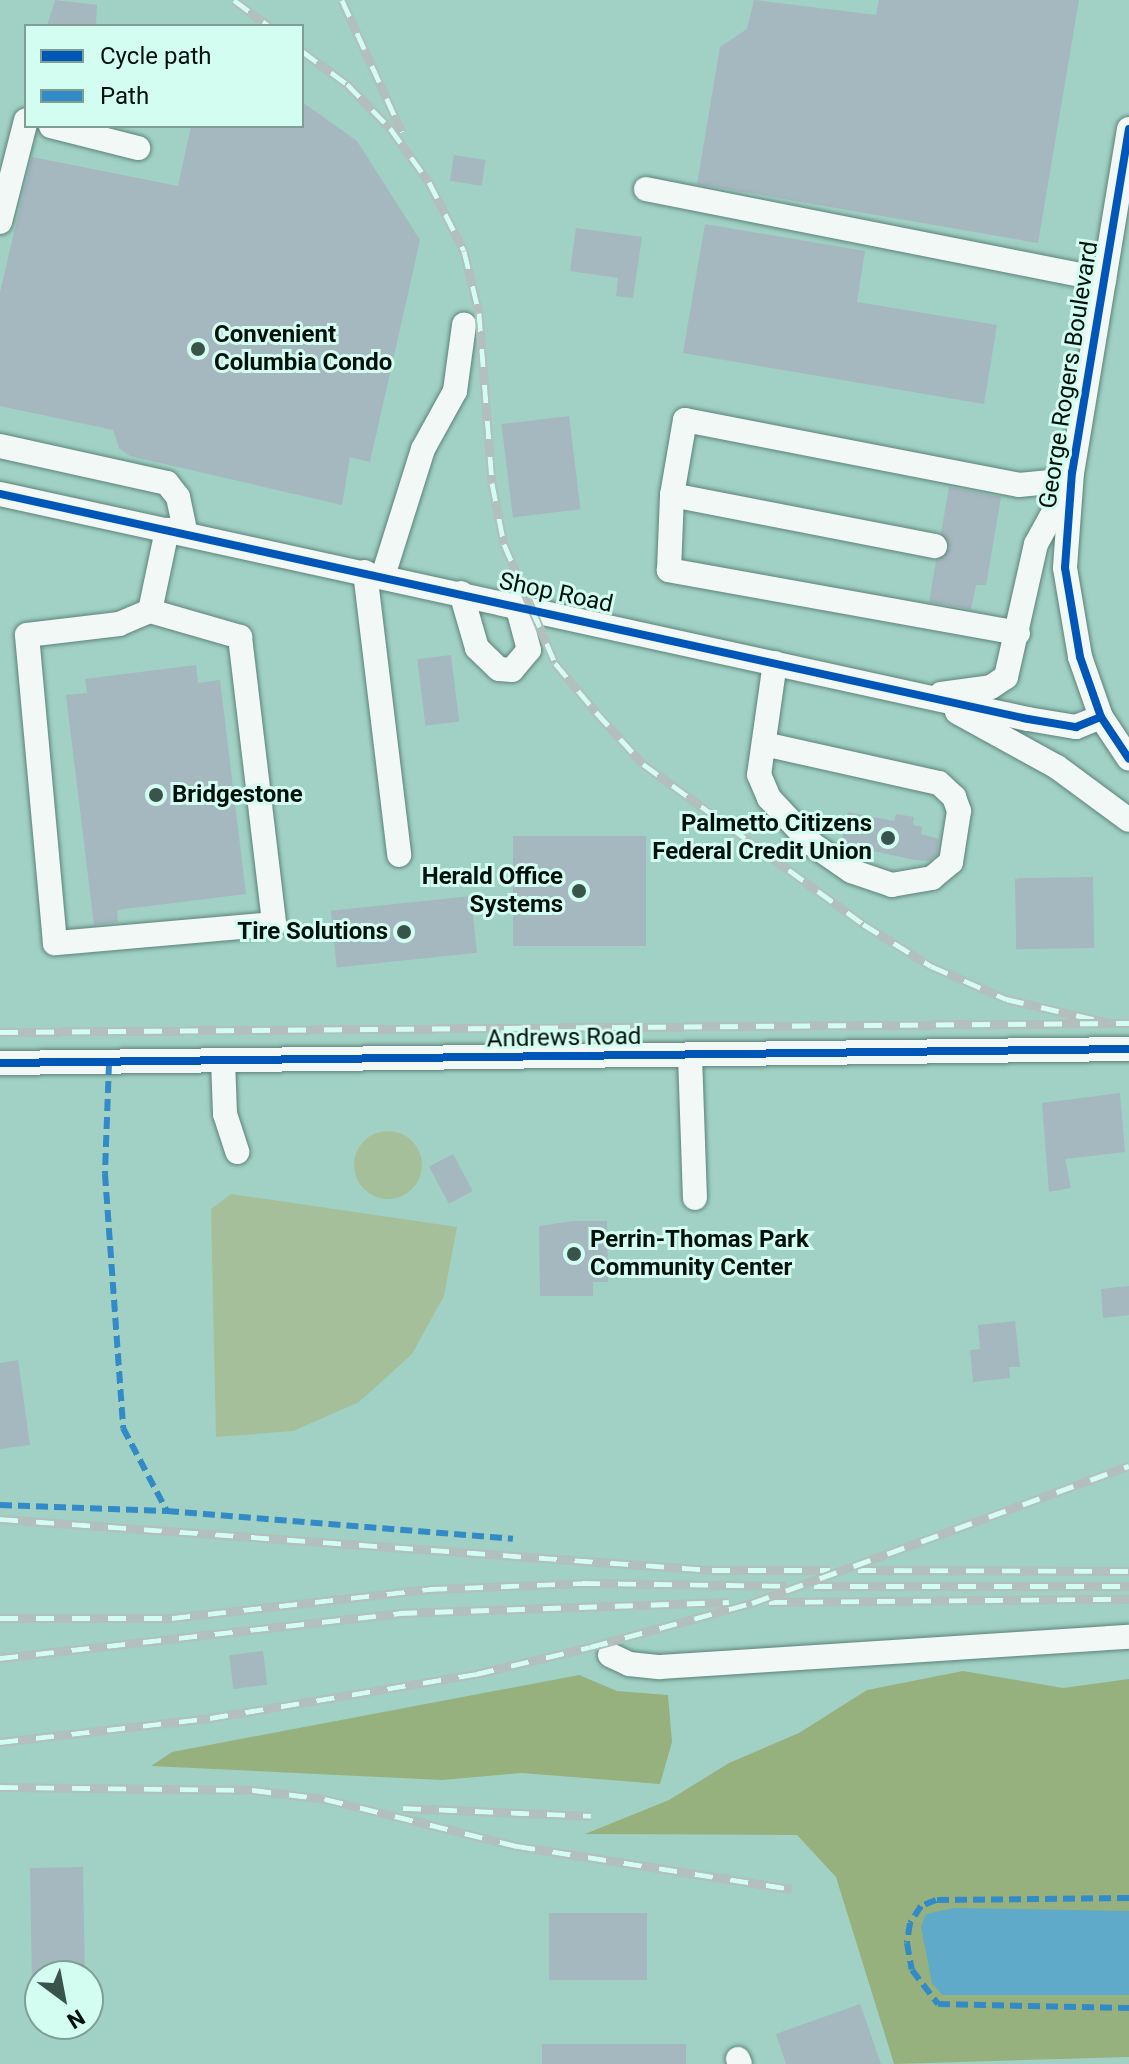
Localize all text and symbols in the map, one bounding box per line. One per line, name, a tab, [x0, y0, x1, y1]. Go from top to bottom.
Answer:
legend	[24, 24, 304, 128]
text: Cycle path	[100, 42, 212, 70]
text: Path	[100, 82, 149, 110]
street label: George Rogers Boulevard	[1034, 239, 1104, 511]
place label: Convenient Columbia Condo	[214, 321, 392, 377]
marker: Convenient Columbia Condo	[189, 340, 207, 358]
street label: Shop Road	[496, 567, 616, 619]
place label: Bridgestone	[172, 781, 303, 809]
marker: Bridgestone	[147, 786, 165, 804]
place label: Palmetto Citizens Federal Credit Union	[652, 810, 872, 866]
marker: Palmetto Citizens Federal Credit Union	[879, 829, 897, 847]
place label: Herald Office Systems	[422, 863, 563, 919]
marker: Herald Office Systems	[570, 882, 588, 900]
place label: Tire Solutions	[237, 918, 388, 946]
marker: Tire Solutions	[395, 923, 413, 941]
street label: Andrews Road	[486, 1022, 642, 1054]
place label: Perrin-Thomas Park Community Center	[590, 1226, 809, 1282]
marker: Perrin-Thomas Park Community Center	[565, 1245, 583, 1263]
north arrow	[24, 1960, 104, 2040]
text: N	[63, 2004, 89, 2034]

